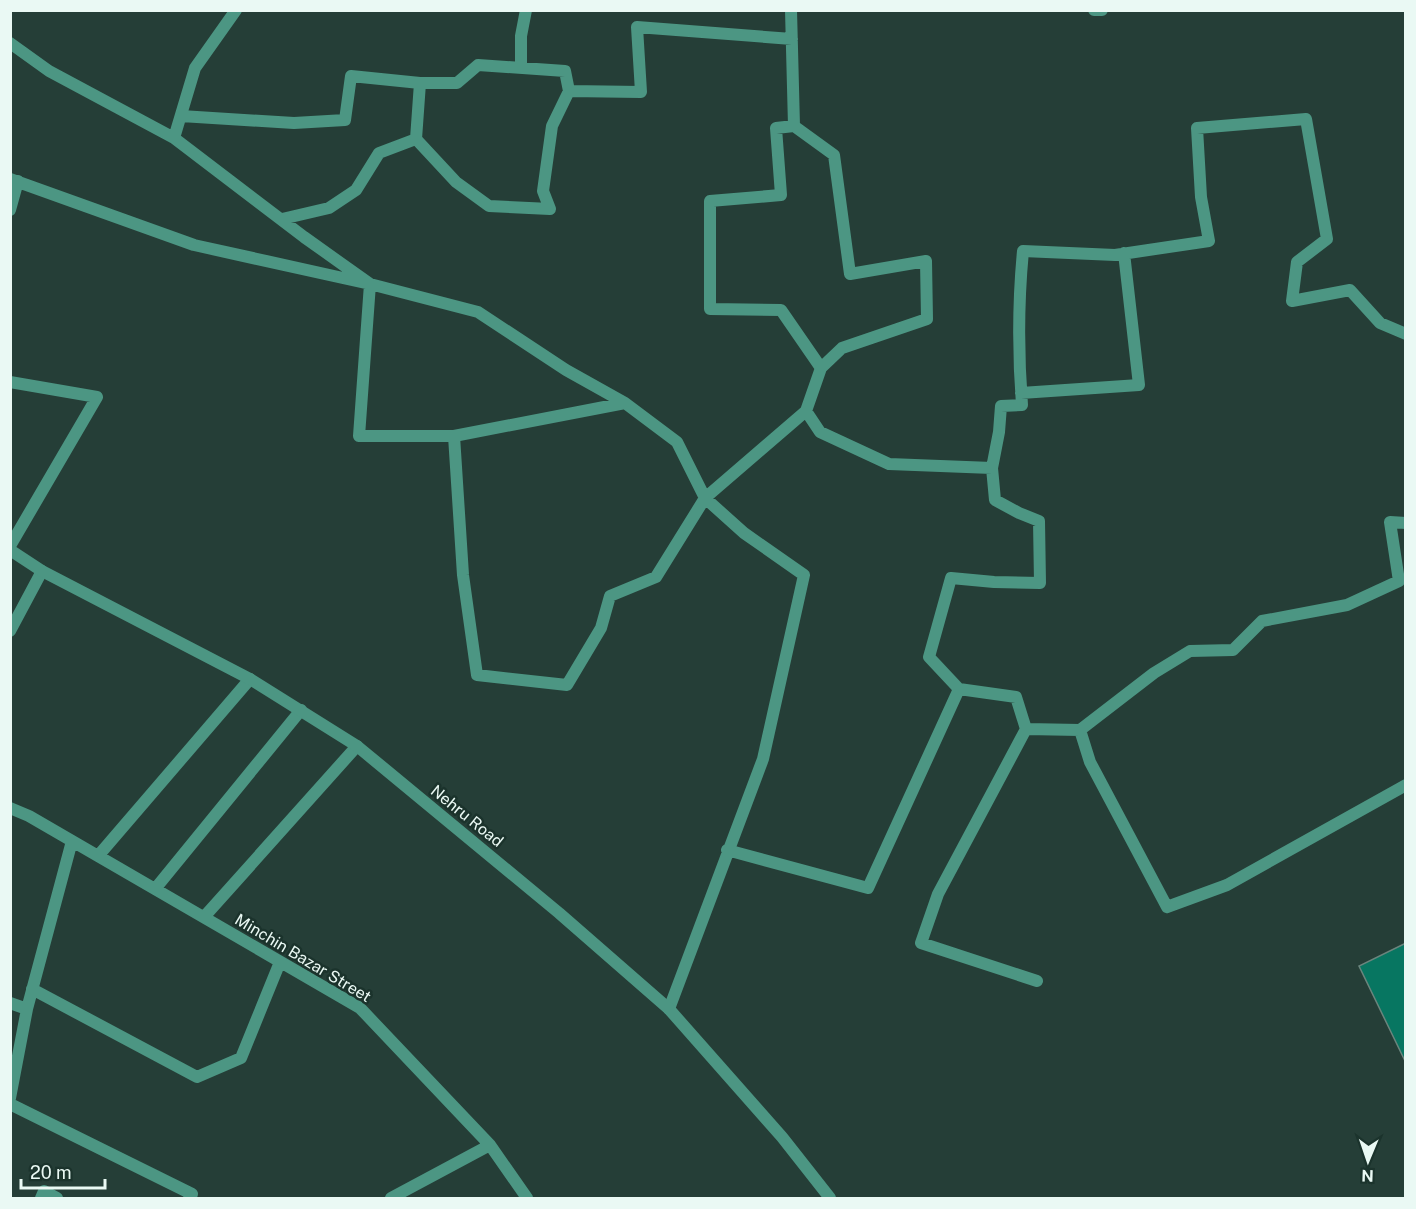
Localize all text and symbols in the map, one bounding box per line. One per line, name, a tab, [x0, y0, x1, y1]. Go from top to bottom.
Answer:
street label: Nehru Road	[427, 781, 507, 851]
street label: Minchin Bazar Street	[231, 910, 375, 1006]
north arrow	[1338, 1131, 1398, 1191]
scale bar	[21, 1152, 105, 1190]
text: 20 m	[30, 1162, 72, 1183]
text: N	[1361, 1166, 1374, 1185]

